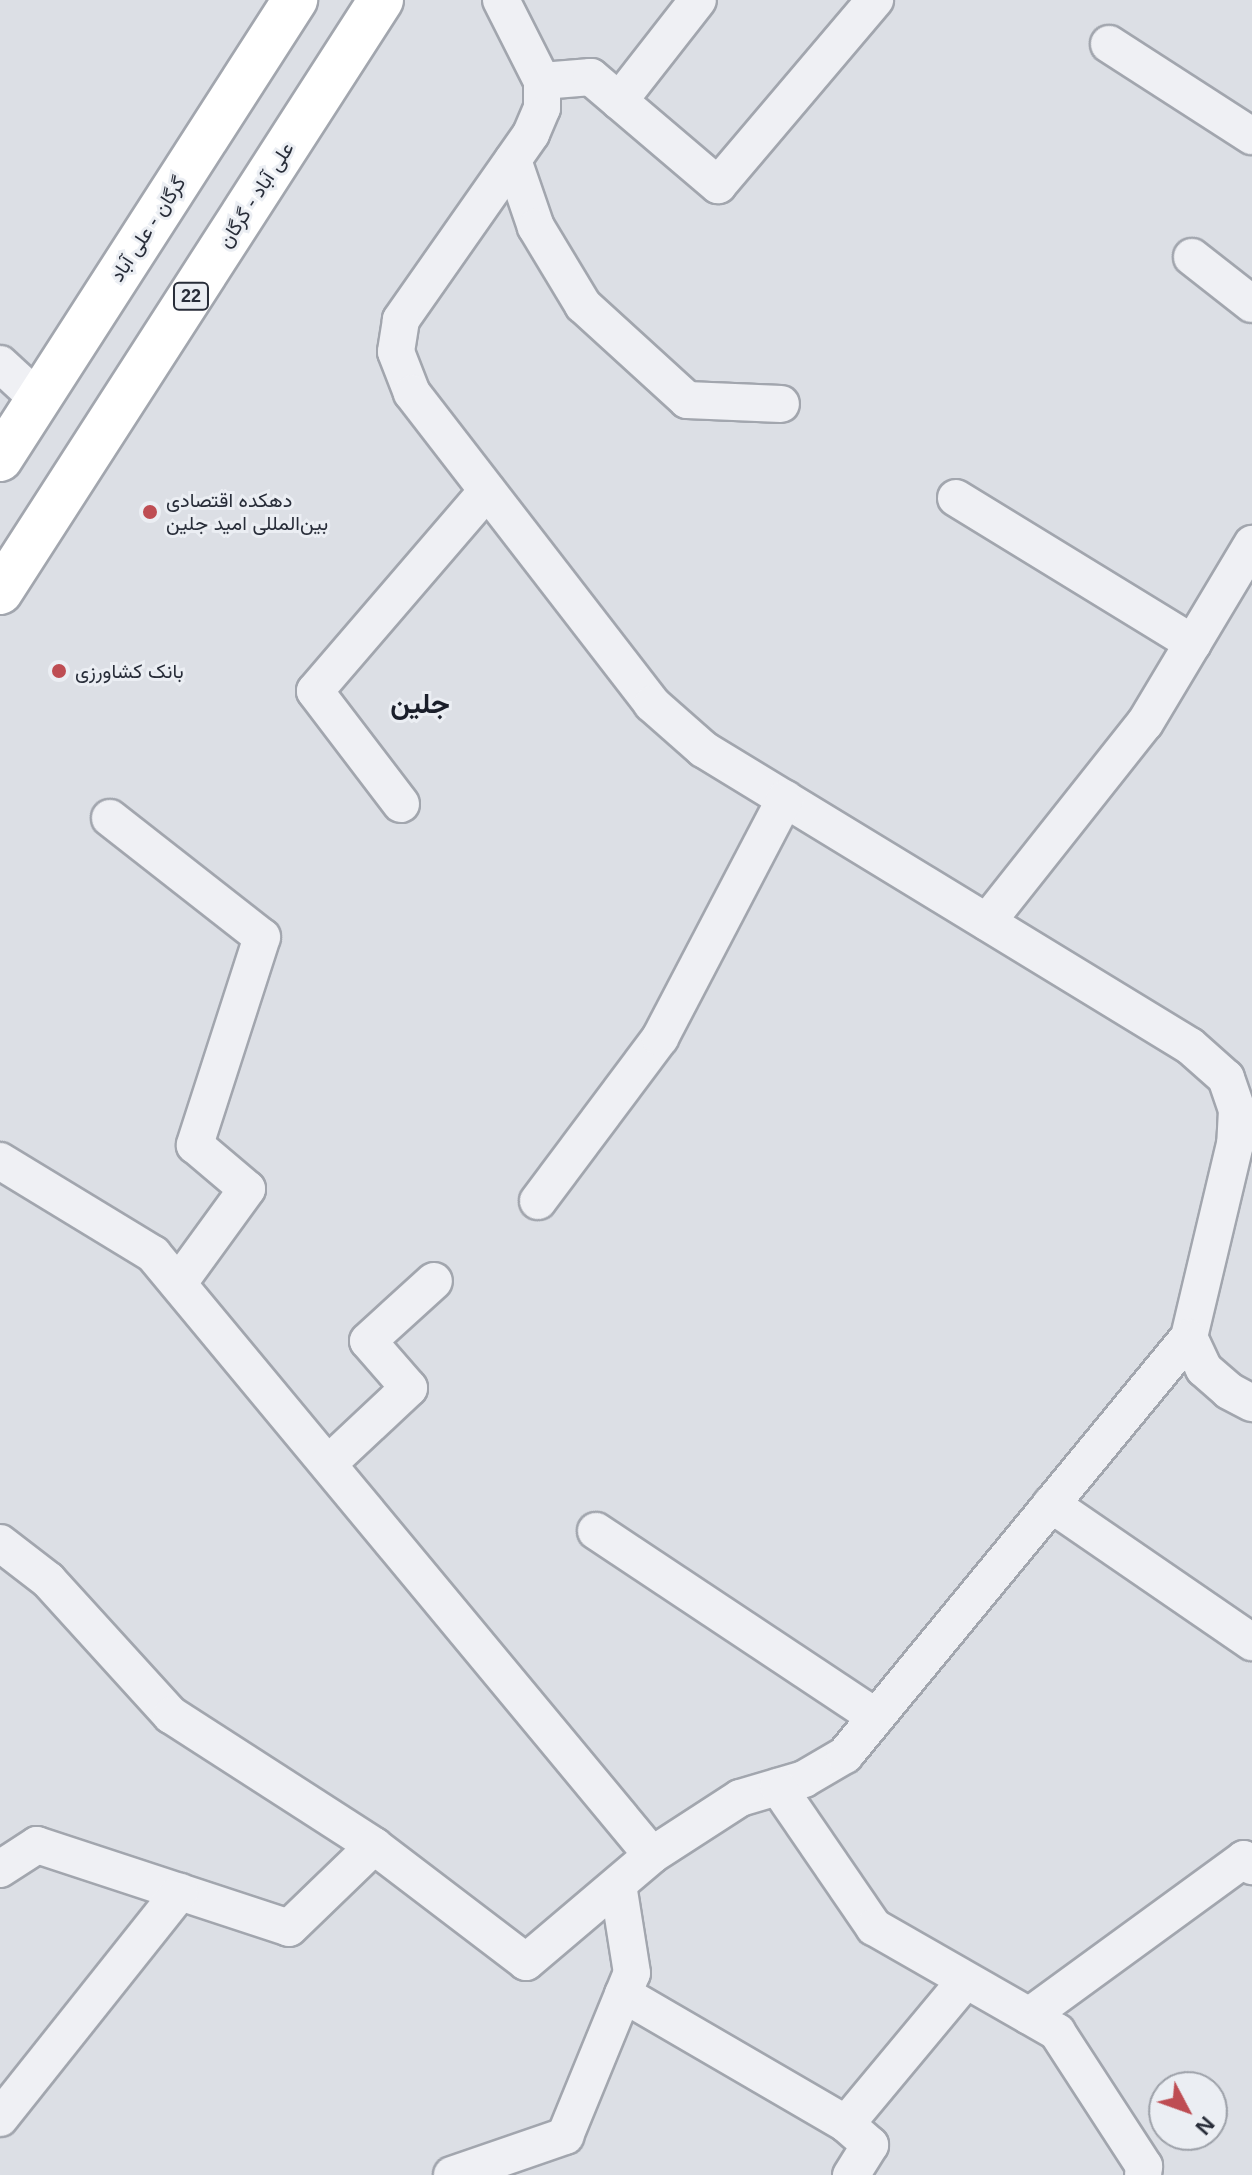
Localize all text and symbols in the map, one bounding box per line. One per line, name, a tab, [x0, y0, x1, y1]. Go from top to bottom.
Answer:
street label: علی آباد - گرگان	[213, 138, 299, 252]
street label: گرگان - علی آباد	[105, 172, 191, 286]
road number: 22	[171, 282, 211, 310]
place label: دهکده اقتصادی بین‌المللی امید جلین	[166, 488, 328, 535]
marker: دهکده اقتصادی بین‌المللی امید جلین	[141, 503, 159, 521]
place label: بانک کشاورزی	[75, 659, 184, 683]
marker: بانک کشاورزی	[50, 662, 68, 680]
district label: جلین	[390, 687, 450, 721]
north arrow	[1148, 2071, 1228, 2151]
text: N	[1190, 2112, 1220, 2140]

